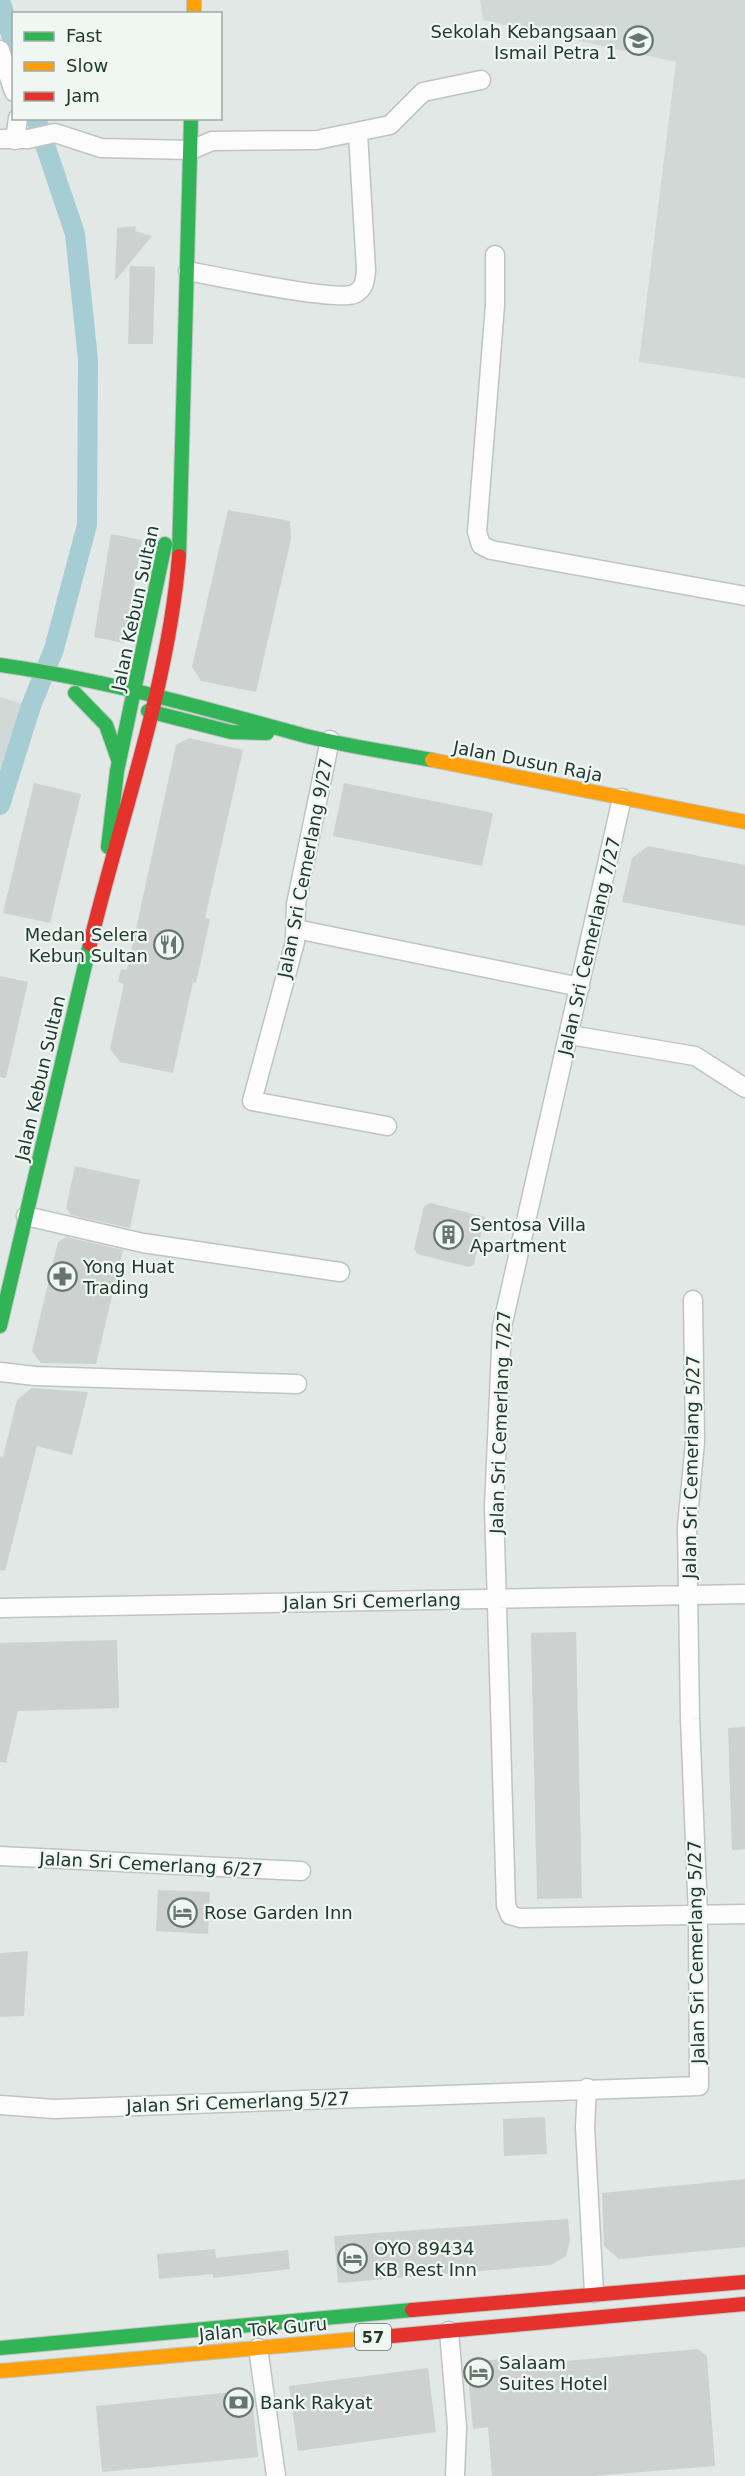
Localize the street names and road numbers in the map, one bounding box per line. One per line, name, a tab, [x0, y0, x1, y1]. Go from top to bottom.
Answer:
street label: Jalan Kebun Sultan	[107, 523, 163, 694]
street label: Jalan Dusun Raja	[450, 736, 605, 786]
street label: Jalan Sri Cemerlang 9/27	[273, 756, 337, 981]
street label: Jalan Sri Cemerlang 7/27	[553, 835, 624, 1058]
street label: Jalan Kebun Sultan	[11, 993, 69, 1164]
street label: Jalan Sri Cemerlang 7/27	[486, 1310, 514, 1535]
street label: Jalan Sri Cemerlang 5/27	[679, 1355, 703, 1580]
street label: Jalan Sri Cemerlang	[282, 1589, 461, 1613]
street label: Jalan Sri Cemerlang 5/27	[684, 1840, 708, 2065]
street label: Jalan Sri Cemerlang 6/27	[38, 1848, 263, 1880]
street label: Jalan Sri Cemerlang 5/27	[125, 2088, 350, 2116]
street label: Jalan Tok Guru	[197, 2313, 328, 2345]
road number: 57	[355, 2324, 391, 2350]

